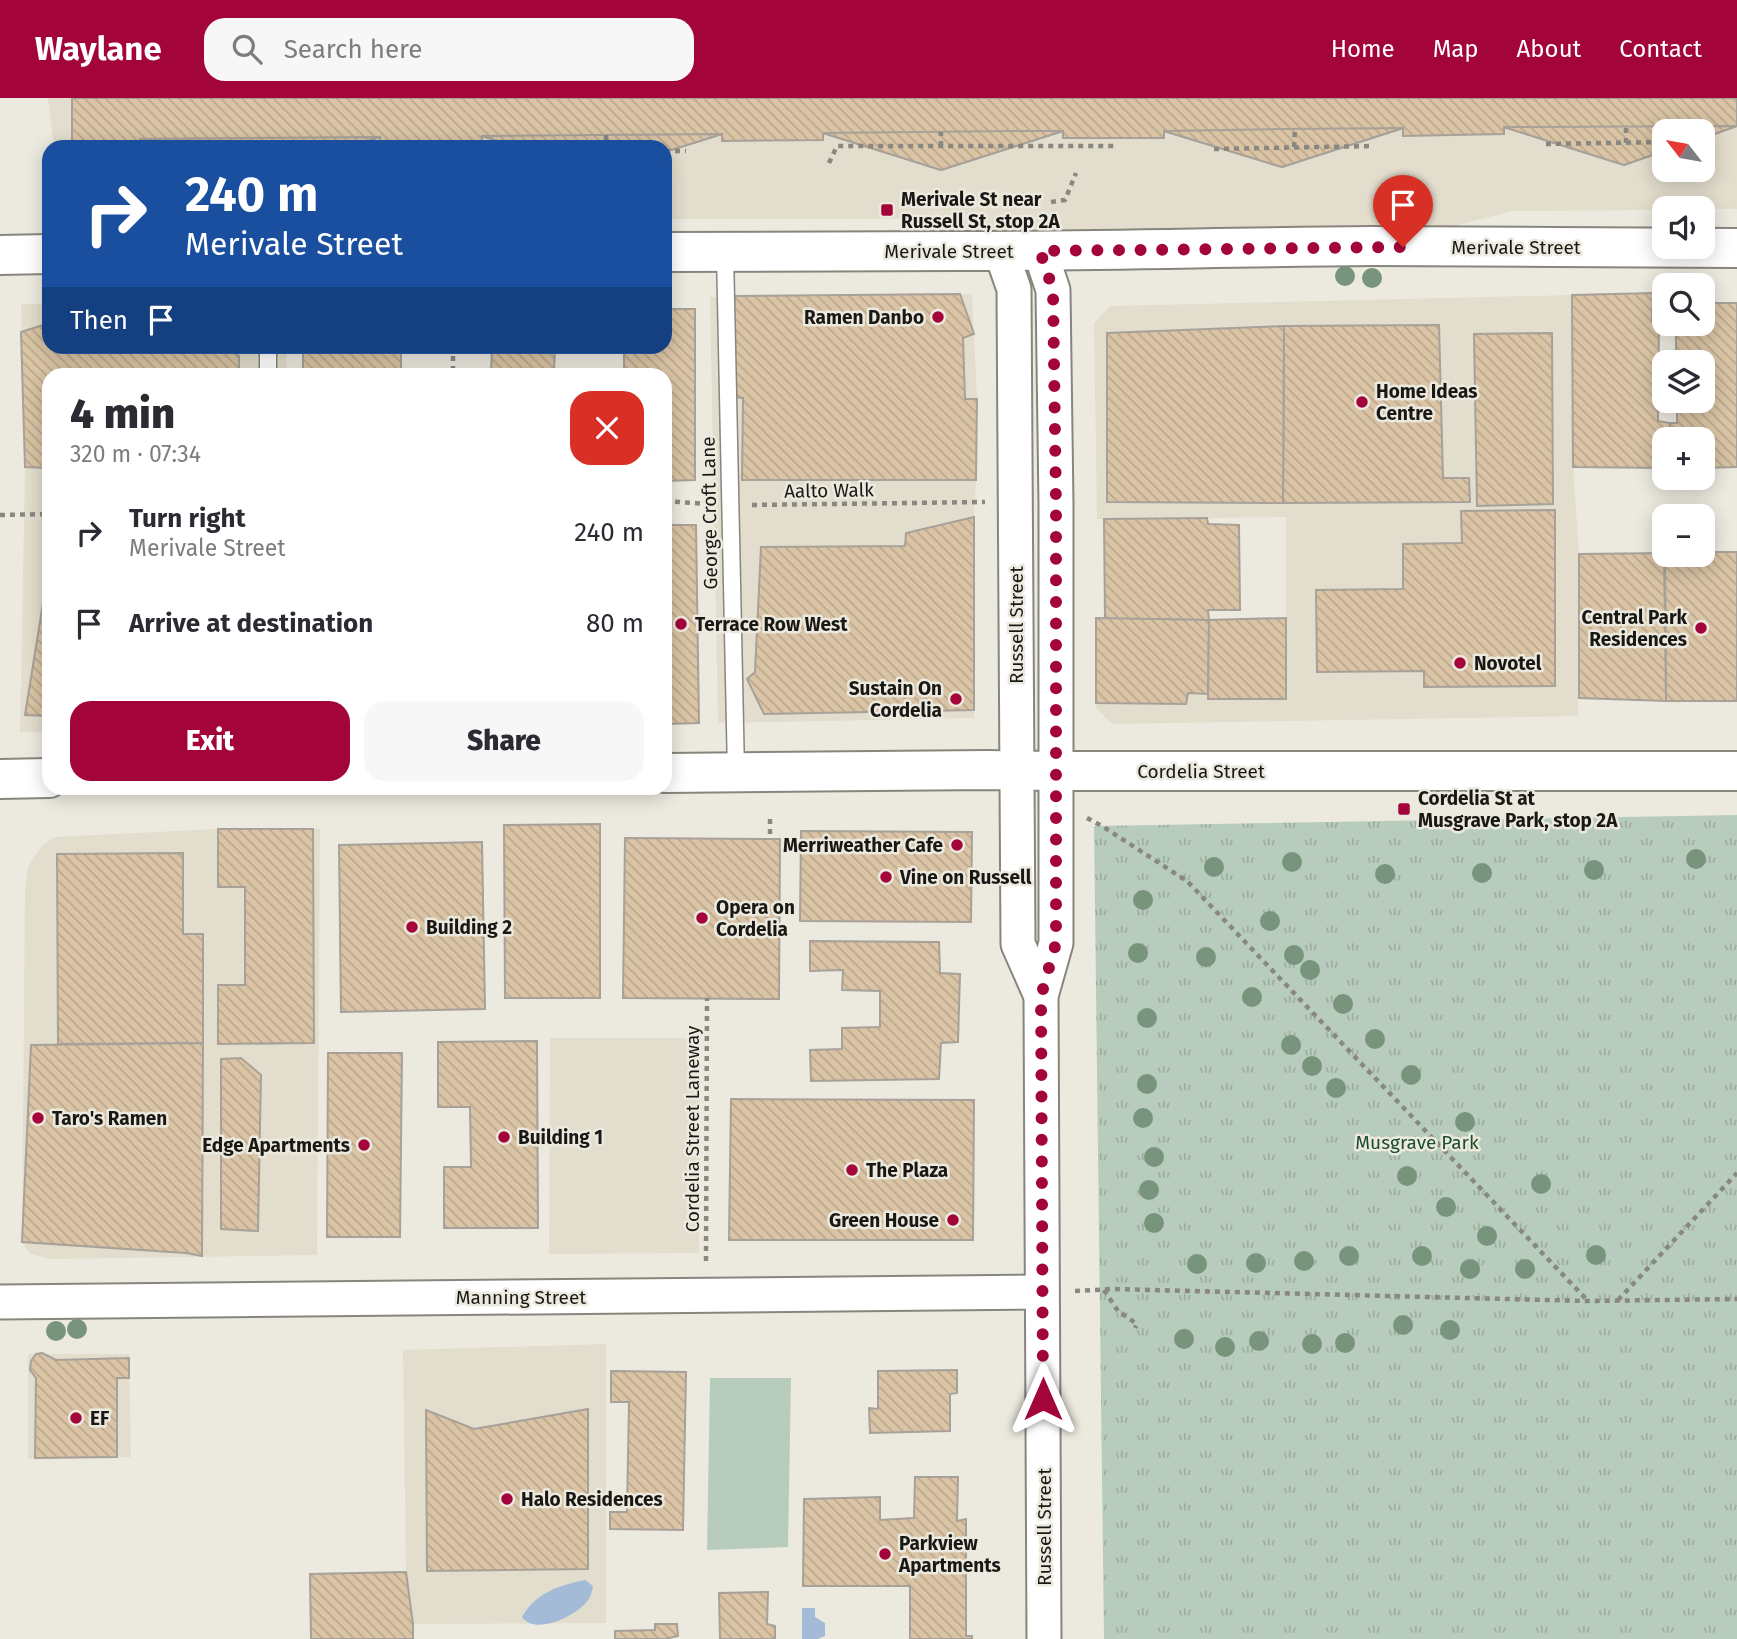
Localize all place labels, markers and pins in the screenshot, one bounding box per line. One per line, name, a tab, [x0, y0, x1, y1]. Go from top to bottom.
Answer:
pin	[1373, 175, 1433, 247]
place label: Merivale St near Russell St, stop 2A	[901, 188, 1060, 233]
marker: Merivale St near Russell St, stop 2A	[879, 202, 895, 218]
place label: Ramen Danbo	[804, 306, 924, 329]
marker: Ramen Danbo	[930, 309, 946, 325]
place label: Home Ideas Centre	[1376, 380, 1477, 425]
marker: Home Ideas Centre	[1354, 394, 1370, 410]
place label: Central Park Residences	[1581, 606, 1688, 651]
place label: Terrace Row West	[695, 613, 848, 636]
marker: Terrace Row West	[673, 616, 689, 632]
marker: Central Park Residences	[1693, 620, 1709, 636]
place label: Novotel	[1474, 652, 1542, 675]
marker: Novotel	[1452, 655, 1468, 671]
place label: Sustain On Cordelia	[849, 677, 942, 722]
marker: Sustain On Cordelia	[948, 691, 964, 707]
place label: Cordelia St at Musgrave Park, stop 2A	[1418, 787, 1618, 832]
marker: Cordelia St at Musgrave Park, stop 2A	[1396, 801, 1412, 817]
place label: Merriweather Cafe	[783, 834, 943, 857]
marker: Merriweather Cafe	[949, 837, 965, 853]
place label: Vine on Russell	[899, 866, 1032, 889]
marker: Vine on Russell	[878, 869, 894, 885]
place label: Opera on Cordelia	[716, 896, 795, 941]
marker: Opera on Cordelia	[694, 910, 710, 926]
place label: Building 2	[426, 916, 512, 939]
marker: Building 2	[404, 919, 420, 935]
place label: Taro's Ramen	[52, 1107, 167, 1130]
marker: Taro's Ramen	[30, 1110, 46, 1126]
place label: Building 1	[518, 1126, 603, 1149]
marker: Building 1	[496, 1129, 512, 1145]
place label: Edge Apartments	[202, 1134, 350, 1157]
marker: Edge Apartments	[356, 1137, 372, 1153]
place label: The Plaza	[866, 1159, 948, 1182]
marker: The Plaza	[844, 1162, 860, 1178]
place label: Green House	[829, 1209, 939, 1232]
marker: Green House	[945, 1212, 961, 1228]
place label: EF	[90, 1407, 110, 1430]
marker: EF	[68, 1410, 84, 1426]
place label: Halo Residences	[521, 1488, 663, 1511]
marker: Halo Residences	[499, 1491, 515, 1507]
place label: Parkview Apartments	[898, 1532, 1001, 1577]
marker: Parkview Apartments	[877, 1546, 893, 1562]

